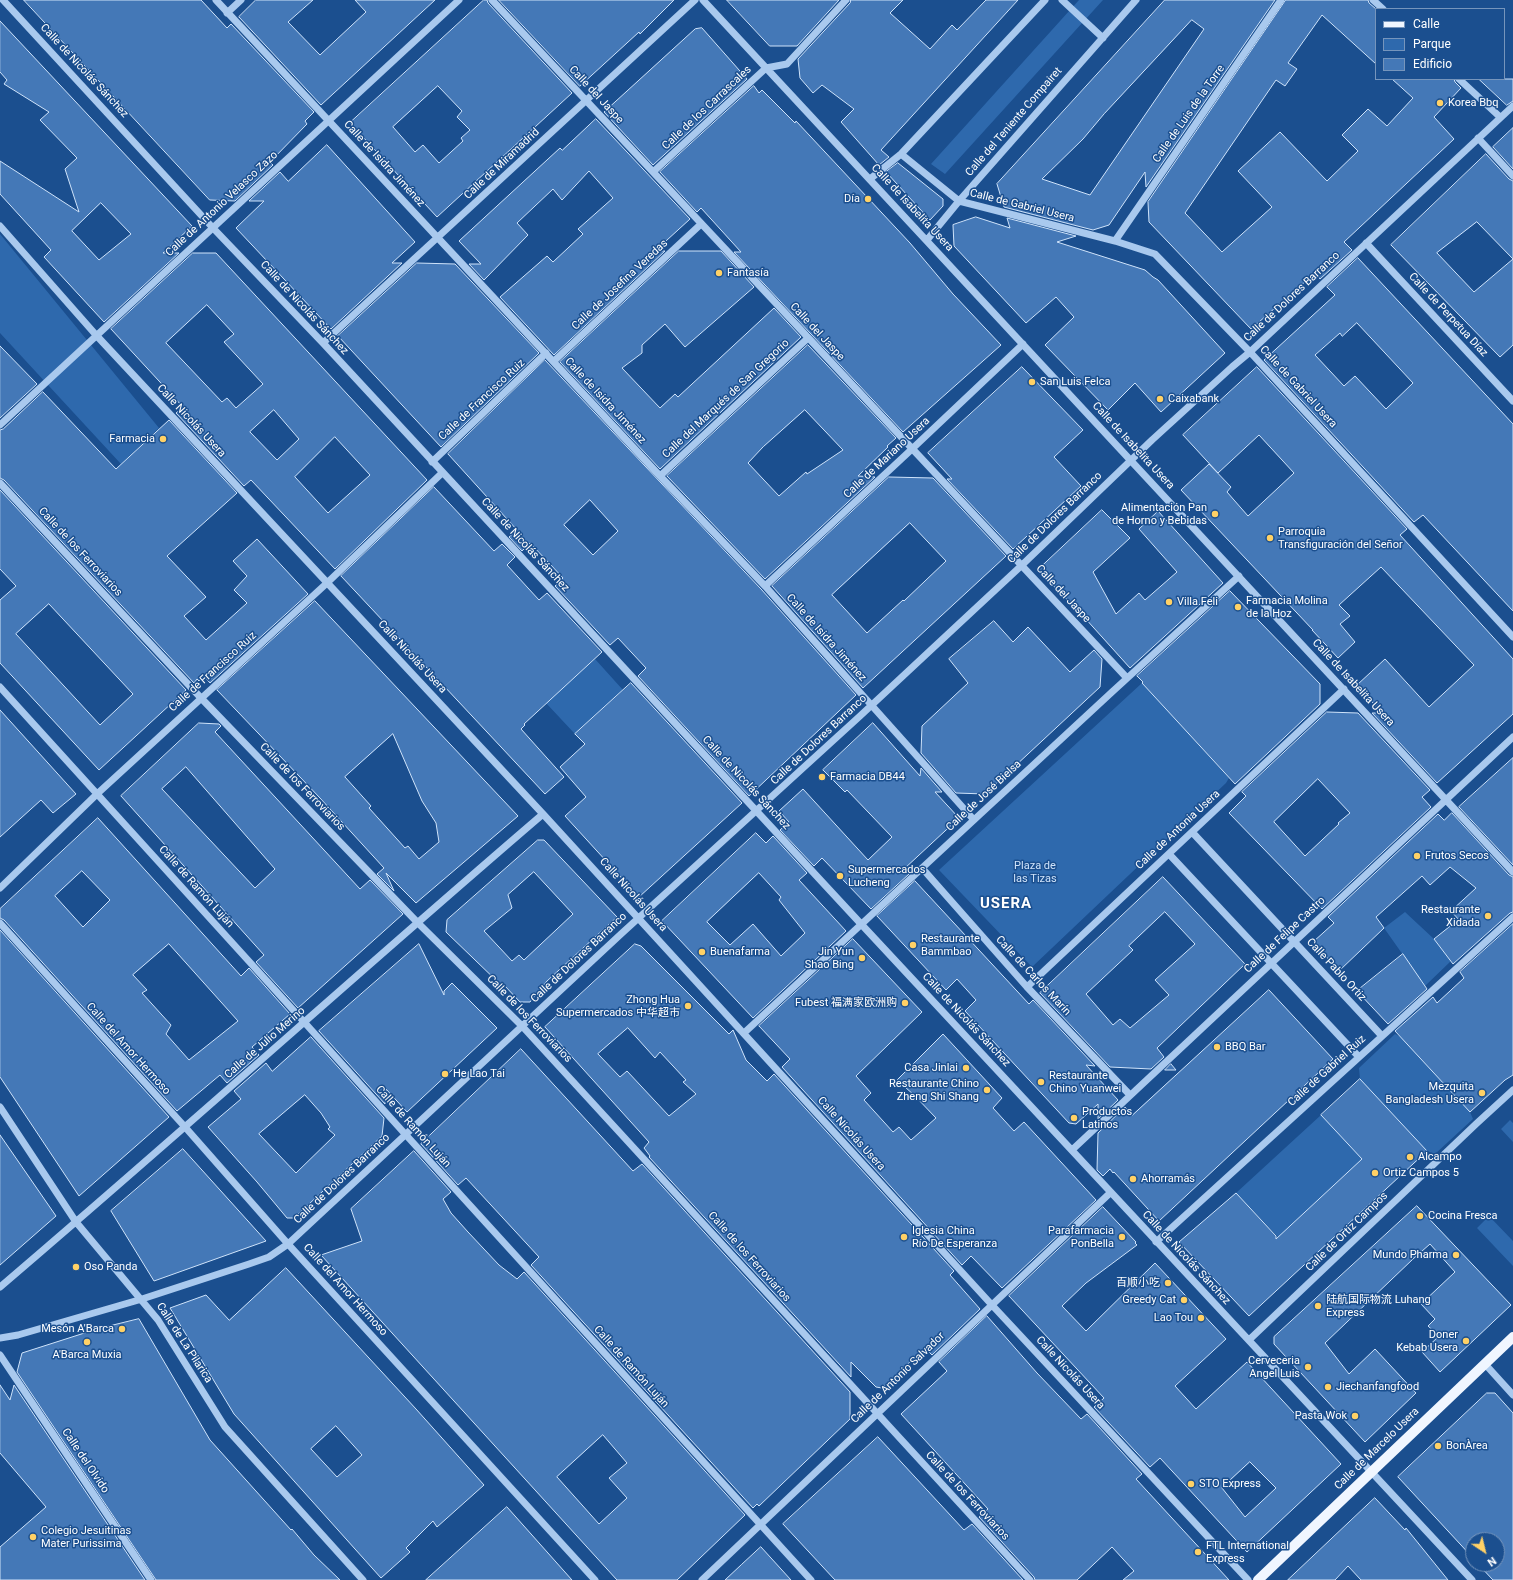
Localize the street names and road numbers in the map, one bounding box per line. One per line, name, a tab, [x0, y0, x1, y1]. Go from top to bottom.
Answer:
street label: Calle de Nicolás Sánchez	[37, 21, 131, 121]
street label: Calle del Jaspe	[566, 63, 626, 127]
street label: Calle de los Carrascales	[660, 63, 754, 153]
street label: Calle de Luis de la Torre	[1150, 63, 1228, 165]
street label: Calle del Teniente Compairet	[963, 65, 1065, 179]
street label: Calle de Isidra Jiménez	[341, 118, 427, 210]
street label: Calle de Miramadrid	[462, 126, 542, 202]
street label: Calle de Antonio Velasco Zazo	[163, 149, 281, 259]
street label: Calle de Isabelita Usera	[868, 162, 956, 254]
street label: Calle de Gabriel Usera	[968, 187, 1076, 225]
street label: Calle de Josefina Veredas	[569, 237, 671, 333]
street label: Calle de Dolores Barranco	[1241, 249, 1343, 345]
street label: Calle de Nicolás Sánchez	[257, 258, 351, 358]
street label: Calle de Perpetua Díaz	[1406, 270, 1490, 360]
street label: Calle del Jaspe	[787, 300, 847, 364]
street label: Calle del Marqués de San Gregorio	[660, 337, 792, 461]
street label: Calle de Gabriel Usera	[1257, 343, 1339, 431]
street label: Calle de Isidra Jiménez	[562, 355, 648, 447]
street label: Calle de Francisco Ruiz	[436, 357, 528, 443]
street label: Calle Nicolás Usera	[154, 382, 228, 460]
street label: Calle de Isabelita Usera	[1089, 400, 1177, 492]
street label: Calle de Mariano Usera	[841, 415, 933, 501]
street label: Calle de Dolores Barranco	[1005, 469, 1105, 567]
street label: Calle de Nicolás Sánchez	[478, 495, 572, 595]
street label: Calle de los Ferroviarios	[35, 505, 125, 599]
street label: Calle del Jaspe	[1033, 562, 1093, 626]
street label: Calle de Isidra Jiménez	[783, 592, 869, 684]
street label: Calle Nicolás Usera	[375, 618, 449, 696]
street label: Calle de Francisco Ruiz	[167, 629, 259, 715]
street label: Calle de Isabelita Usera	[1309, 637, 1397, 729]
street label: Calle de Dolores Barranco	[768, 692, 870, 788]
street label: Calle de Nicolás Sánchez	[699, 733, 793, 833]
street label: Calle de los Ferroviarios	[257, 740, 347, 834]
street label: Calle de José Bielsa	[944, 758, 1024, 834]
street label: Calle de Antonia Usera	[1133, 788, 1223, 872]
street label: Calle de Ramón Luján	[156, 843, 236, 931]
street label: Calle Nicolás Usera	[596, 855, 670, 935]
street label: Calle de Felipe Castro	[1242, 894, 1328, 976]
street label: Calle de Dolores Barranco	[528, 910, 630, 1006]
street label: Calle de Carlos Marín	[993, 933, 1073, 1019]
street label: Calle Pablo Ortiz	[1304, 936, 1368, 1004]
street label: Calle de Nicolás Sánchez	[919, 970, 1013, 1070]
street label: Calle de los Ferroviarios	[484, 972, 574, 1066]
street label: Calle del Amor Hermoso	[83, 1000, 173, 1098]
street label: Calle de Julio Merino	[222, 1004, 308, 1082]
street label: Calle de Gabriel Ruiz	[1285, 1033, 1369, 1109]
street label: Calle de Ramón Luján	[373, 1083, 453, 1171]
street label: Calle Nicolás Usera	[814, 1094, 888, 1174]
street label: Calle de Dolores Barranco	[291, 1131, 393, 1227]
street label: Calle de Ortiz Campos	[1303, 1189, 1391, 1275]
street label: Calle de Nicolás Sánchez	[1139, 1208, 1233, 1308]
street label: Calle de los Ferroviarios	[705, 1209, 793, 1305]
street label: Calle del Amor Hermoso	[300, 1241, 390, 1339]
street label: Calle de La Pilarica	[153, 1300, 215, 1386]
street label: Calle de Ramón Luján	[591, 1323, 671, 1411]
street label: Calle de Antonio Salvador	[848, 1330, 948, 1426]
street label: Calle Nicolás Usera	[1033, 1334, 1107, 1412]
street label: Calle de Marcelo Usera	[1332, 1405, 1422, 1493]
street label: Calle del Olvido	[58, 1426, 112, 1496]
street label: Calle de los Ferroviarios	[922, 1449, 1012, 1543]

